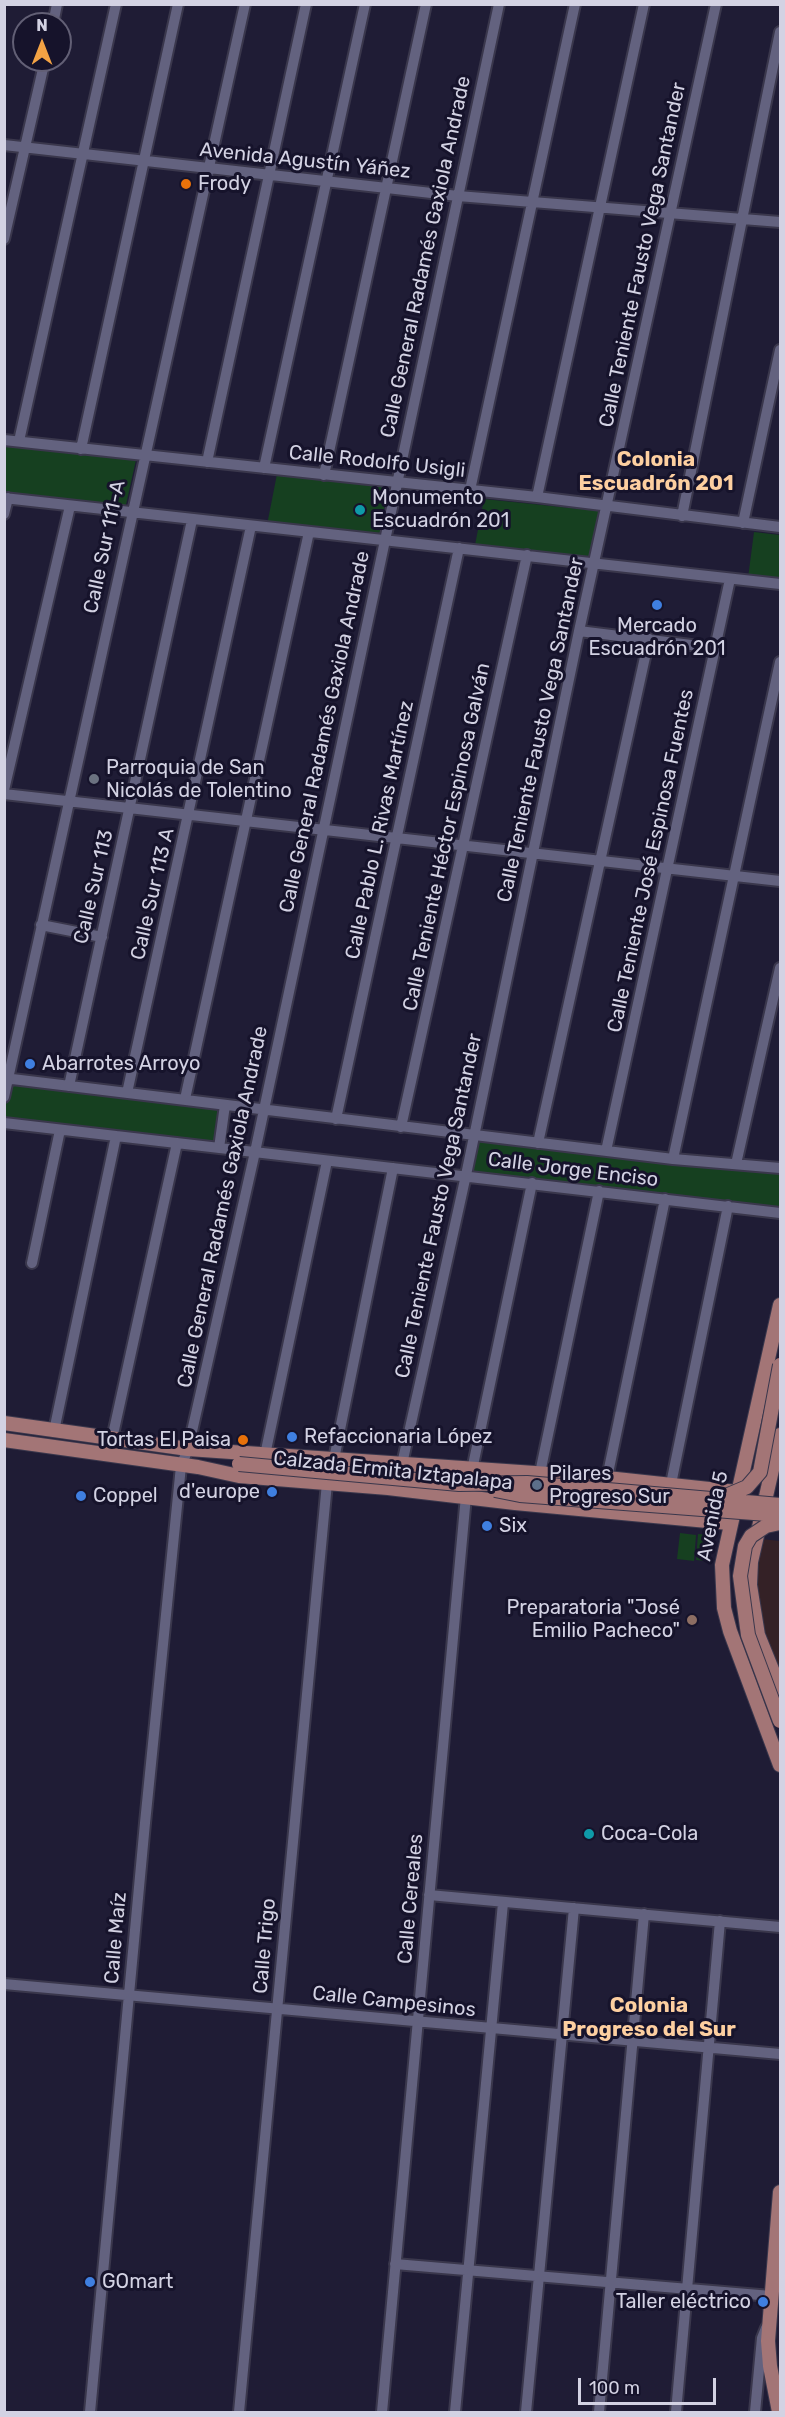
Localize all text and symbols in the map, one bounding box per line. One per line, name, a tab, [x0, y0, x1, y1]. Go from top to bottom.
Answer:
north arrow	[12, 12, 72, 72]
text: N	[36, 16, 48, 35]
street label: Calle General Radamés Gaxiola Andrade	[376, 74, 476, 440]
street label: Calle Teniente Fausto Vega Santander	[595, 80, 691, 430]
street label: Avenida Agustín Yáñez	[198, 138, 412, 184]
place label: Frody	[198, 172, 251, 196]
marker: Frody	[179, 177, 193, 191]
street label: Calle Rodolfo Usigli	[288, 441, 466, 483]
district label: Colonia Escuadrón 201	[578, 447, 734, 497]
street label: Calle Sur 111-A	[79, 478, 131, 616]
place label: Monumento Escuadrón 201	[372, 486, 509, 533]
marker: Monumento Escuadrón 201	[353, 503, 367, 517]
street label: Calle General Radamés Gaxiola Andrade	[275, 549, 375, 915]
street label: Calle Teniente Fausto Vega Santander	[493, 555, 589, 905]
marker: Mercado Escuadrón 201	[650, 598, 664, 612]
place label: Mercado Escuadrón 201	[588, 614, 726, 661]
street label: Calle Teniente Héctor Espinosa Galván	[398, 661, 496, 1013]
street label: Calle Teniente José Espinosa Fuentes	[603, 687, 699, 1035]
street label: Calle Pablo L. Rivas Martínez	[341, 699, 419, 961]
place label: Parroquia de San Nicolás de Tolentino	[106, 756, 292, 803]
marker: Parroquia de San Nicolás de Tolentino	[87, 772, 101, 786]
street label: Calle Sur 113 A	[126, 826, 180, 962]
street label: Calle Sur 113	[69, 828, 119, 946]
street label: Calle General Radamés Gaxiola Andrade	[173, 1024, 273, 1390]
street label: Calle Teniente Fausto Vega Santander	[391, 1031, 487, 1381]
place label: Abarrotes Arroyo	[42, 1052, 200, 1076]
marker: Abarrotes Arroyo	[23, 1057, 37, 1071]
street label: Calle Jorge Enciso	[486, 1148, 660, 1192]
place label: Refaccionaria López	[304, 1425, 492, 1449]
place label: Tortas El Paisa	[97, 1428, 231, 1452]
marker: Refaccionaria López	[285, 1430, 299, 1444]
marker: Tortas El Paisa	[236, 1433, 250, 1447]
street label: Calzada Ermita Iztapalapa	[272, 1446, 514, 1496]
place label: Pilares Progreso Sur	[549, 1462, 670, 1509]
street label: Avenida 5	[693, 1469, 733, 1563]
marker: Pilares Progreso Sur	[530, 1478, 544, 1492]
place label: d'europe	[179, 1480, 260, 1504]
place label: Coppel	[93, 1484, 158, 1508]
marker: d'europe	[265, 1485, 279, 1499]
marker: Coppel	[74, 1489, 88, 1503]
place label: Six	[499, 1514, 527, 1538]
marker: Six	[480, 1519, 494, 1533]
place label: Preparatoria "José Emilio Pacheco"	[507, 1596, 680, 1643]
marker: Preparatoria "José Emilio Pacheco"	[685, 1613, 699, 1627]
place label: Coca-Cola	[601, 1822, 698, 1846]
marker: Coca-Cola	[582, 1827, 596, 1841]
street label: Calle Cereales	[393, 1833, 429, 1965]
street label: Calle Maíz	[100, 1891, 132, 1985]
street label: Calle Trigo	[249, 1897, 281, 1995]
street label: Calle Campesinos	[311, 1981, 477, 2023]
district label: Colonia Progreso del Sur	[562, 1993, 736, 2043]
place label: GOmart	[102, 2270, 173, 2294]
marker: GOmart	[83, 2275, 97, 2289]
place label: Taller eléctrico	[616, 2290, 751, 2314]
marker: Taller eléctrico	[756, 2295, 770, 2309]
scale bar	[581, 2366, 719, 2404]
text: 100 m	[589, 2377, 640, 2399]

